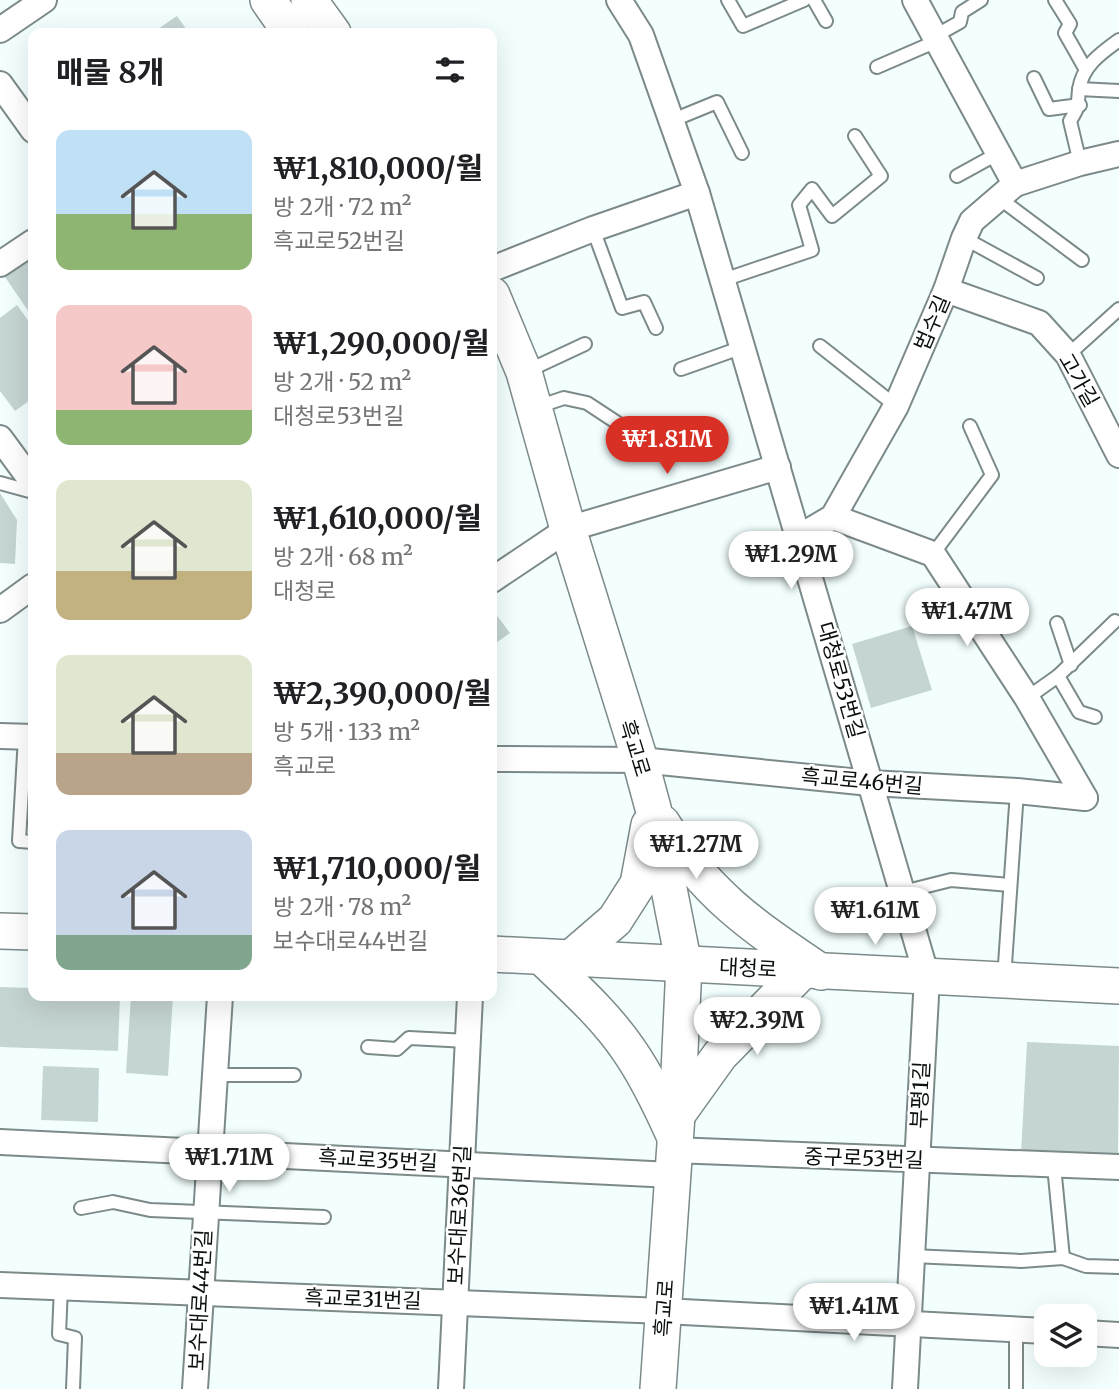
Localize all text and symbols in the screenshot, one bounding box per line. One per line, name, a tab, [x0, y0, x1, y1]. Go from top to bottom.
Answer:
icon: filters	[431, 51, 469, 89]
text: 매물 8개	[56, 53, 165, 91]
text: ₩1,810,000/월	[273, 149, 483, 187]
icon: home	[112, 158, 196, 242]
text: 방 2개 · 72 m²	[273, 192, 411, 221]
text: 흑교로52번길	[273, 226, 405, 255]
street label: 법수길	[908, 291, 956, 355]
text: ₩1,290,000/월	[273, 324, 490, 362]
icon: home	[112, 333, 196, 417]
street label: 고가길	[1053, 348, 1105, 412]
text: 방 2개 · 52 m²	[273, 367, 411, 396]
text: 대청로53번길	[273, 401, 404, 430]
pin: ₩1.81M	[610, 416, 724, 476]
text: ₩1.81M	[622, 424, 712, 453]
text: ₩1,610,000/월	[273, 499, 482, 537]
icon: home	[112, 508, 196, 592]
pin: ₩1.29M	[734, 532, 848, 591]
text: ₩1.29M	[744, 539, 838, 568]
text: 방 2개 · 68 m²	[273, 542, 413, 571]
text: 대청로	[273, 576, 336, 605]
pin: ₩1.47M	[910, 588, 1024, 648]
text: ₩1.47M	[921, 596, 1013, 625]
street label: 대청로53번길	[811, 619, 871, 741]
text: ₩2,390,000/월	[273, 674, 492, 712]
icon: home	[112, 683, 196, 767]
street label: 흑교로	[614, 716, 656, 780]
text: 방 5개 · 133 m²	[273, 717, 420, 746]
text: 흑교로	[273, 751, 336, 780]
street label: 흑교로46번길	[800, 762, 924, 800]
pin: ₩1.27M	[639, 822, 753, 881]
text: ₩1.27M	[650, 829, 742, 858]
text: ₩1,710,000/월	[273, 849, 481, 887]
icon: home	[112, 858, 196, 942]
pin: ₩1.61M	[818, 888, 932, 947]
text: 방 2개 · 78 m²	[273, 892, 411, 921]
text: ₩1.61M	[830, 895, 920, 924]
text: 보수대로44번길	[273, 926, 428, 955]
street label: 대청로	[718, 953, 778, 983]
pin: ₩2.39M	[700, 998, 814, 1057]
text: ₩2.39M	[710, 1005, 804, 1034]
street label: 부평1길	[905, 1061, 935, 1129]
pin: ₩1.71M	[172, 1134, 286, 1194]
text: ₩1.71M	[185, 1142, 273, 1171]
street label: 중구로53번길	[804, 1142, 924, 1174]
street label: 흑교로35번길	[318, 1143, 438, 1177]
street label: 보수대로36번길	[442, 1144, 476, 1286]
street label: 보수대로44번길	[183, 1228, 217, 1372]
street label: 흑교로	[649, 1278, 679, 1338]
street label: 흑교로31번길	[304, 1283, 422, 1315]
pin: ₩1.41M	[797, 1284, 911, 1343]
text: ₩1.41M	[809, 1291, 899, 1320]
map controls	[1034, 1304, 1097, 1367]
button: layers	[1034, 1304, 1097, 1367]

